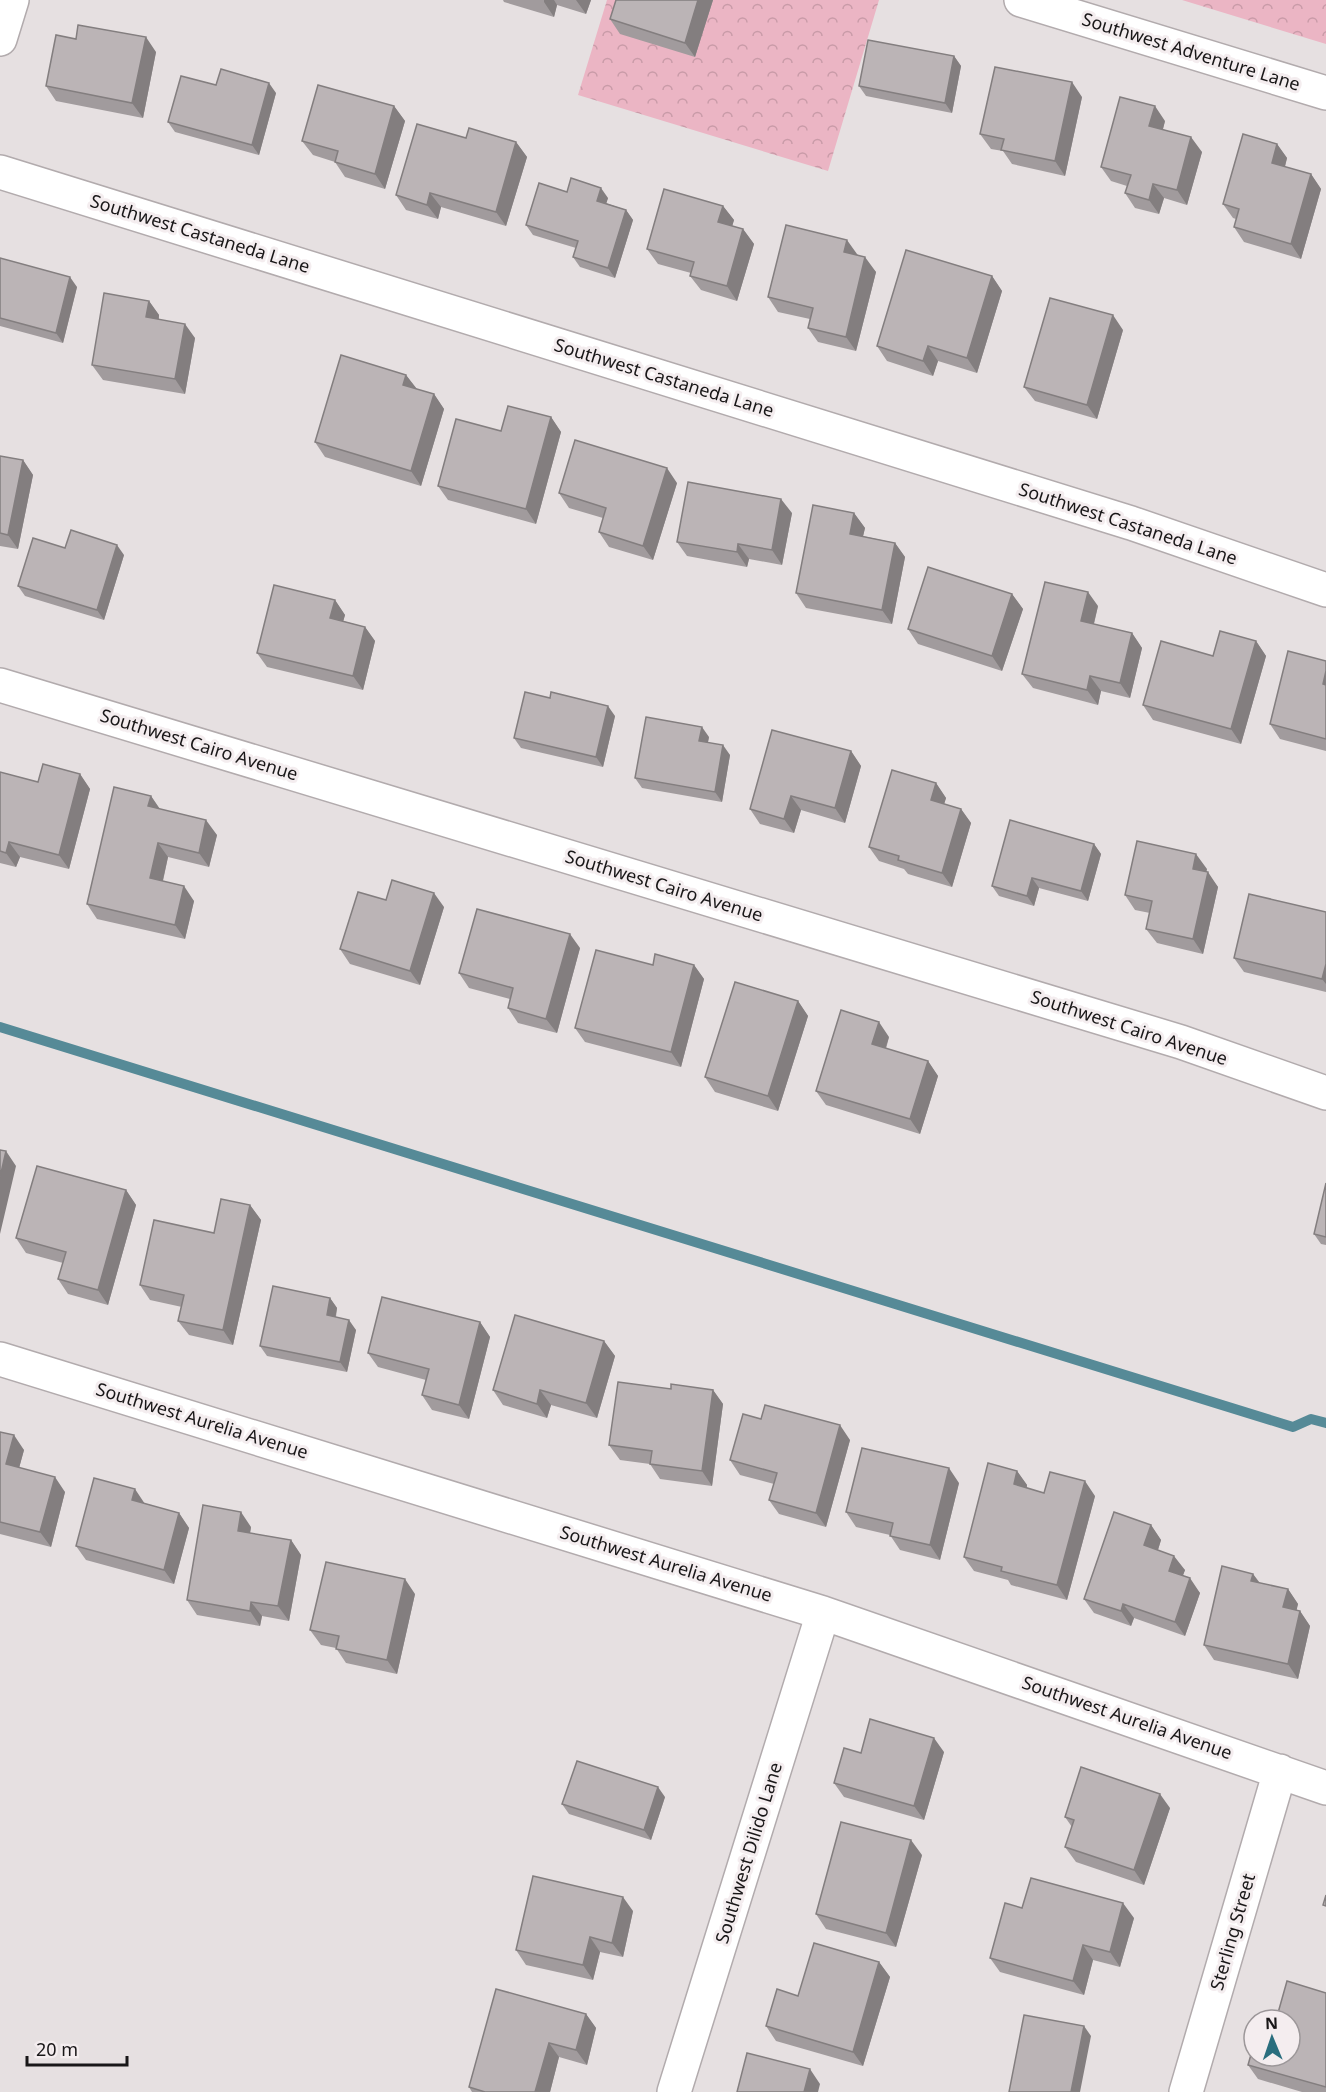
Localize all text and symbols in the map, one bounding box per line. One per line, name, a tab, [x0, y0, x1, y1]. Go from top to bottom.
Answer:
street label: Southwest Adventure Lane	[1079, 6, 1303, 96]
street label: Southwest Castaneda Lane	[88, 188, 313, 278]
street label: Southwest Castaneda Lane	[552, 332, 777, 422]
street label: Southwest Castaneda Lane	[1016, 476, 1241, 570]
street label: Southwest Cairo Avenue	[97, 703, 301, 786]
street label: Southwest Cairo Avenue	[562, 844, 766, 927]
street label: Southwest Cairo Avenue	[1028, 984, 1231, 1070]
street label: Southwest Aurelia Avenue	[93, 1376, 311, 1464]
street label: Southwest Aurelia Avenue	[557, 1519, 775, 1607]
street label: Southwest Aurelia Avenue	[1019, 1670, 1236, 1764]
street label: Southwest Dilido Lane	[709, 1759, 787, 1946]
street label: Sterling Street	[1204, 1870, 1260, 1993]
north arrow	[1242, 2008, 1302, 2068]
text: N	[1265, 2012, 1278, 2034]
scale bar	[27, 2029, 128, 2067]
text: 20 m	[36, 2037, 78, 2061]

